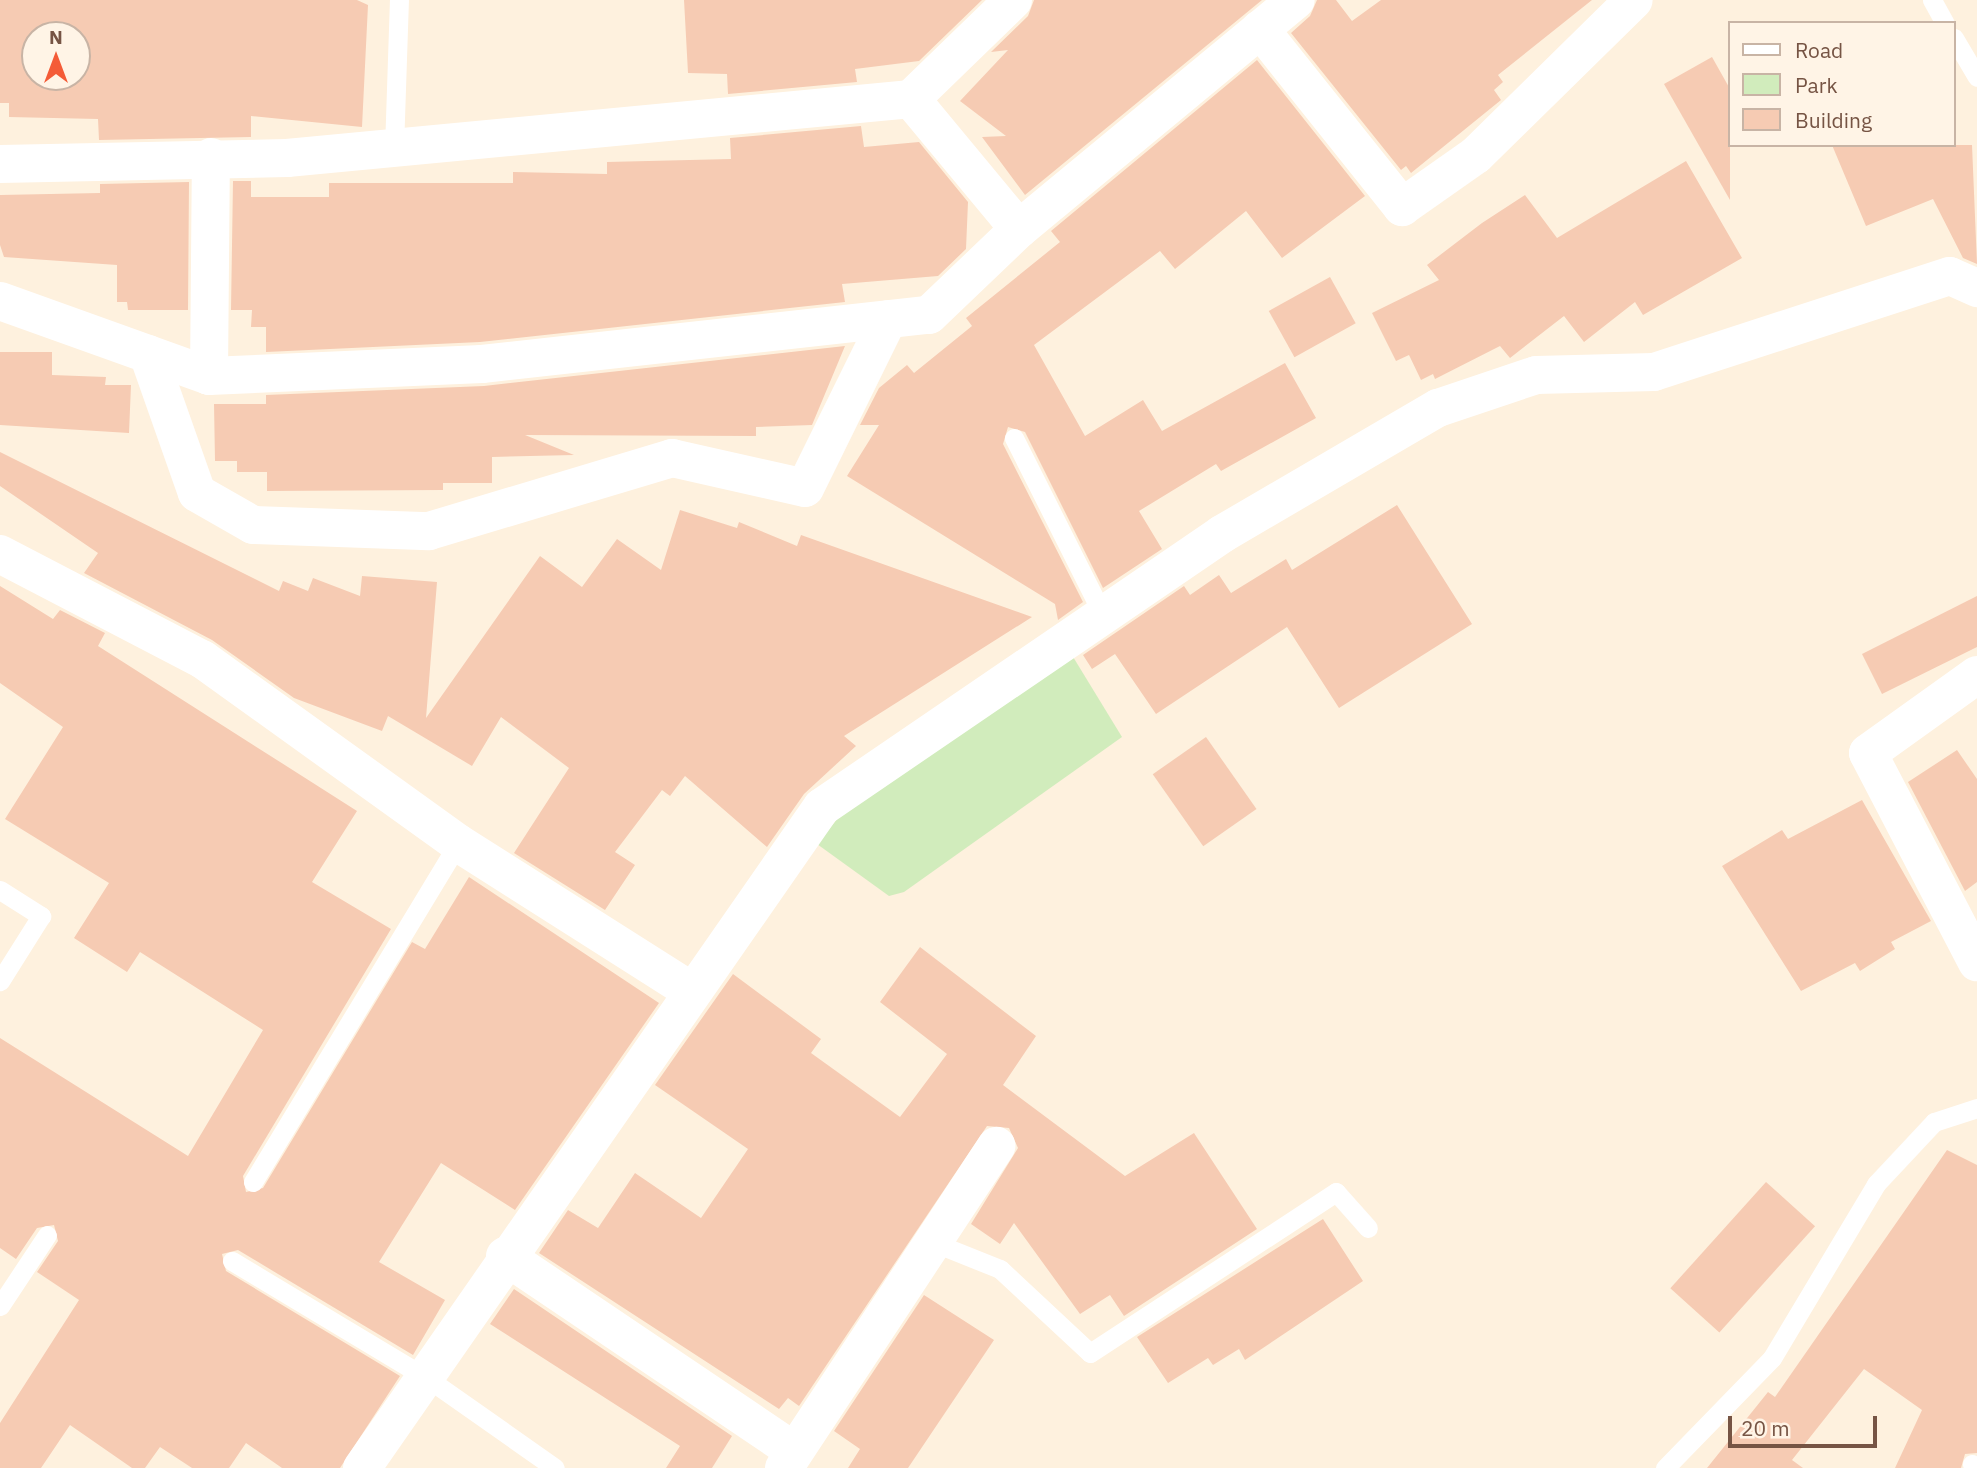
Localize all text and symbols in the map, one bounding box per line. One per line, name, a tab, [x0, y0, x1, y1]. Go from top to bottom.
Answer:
north arrow	[21, 21, 91, 91]
legend	[1728, 21, 1956, 147]
text: N	[49, 25, 63, 49]
text: Road	[1795, 36, 1843, 64]
text: Park	[1795, 71, 1838, 99]
text: Building	[1795, 106, 1872, 134]
scale bar	[1732, 1402, 1881, 1446]
text: 20 m	[1741, 1414, 1790, 1442]

